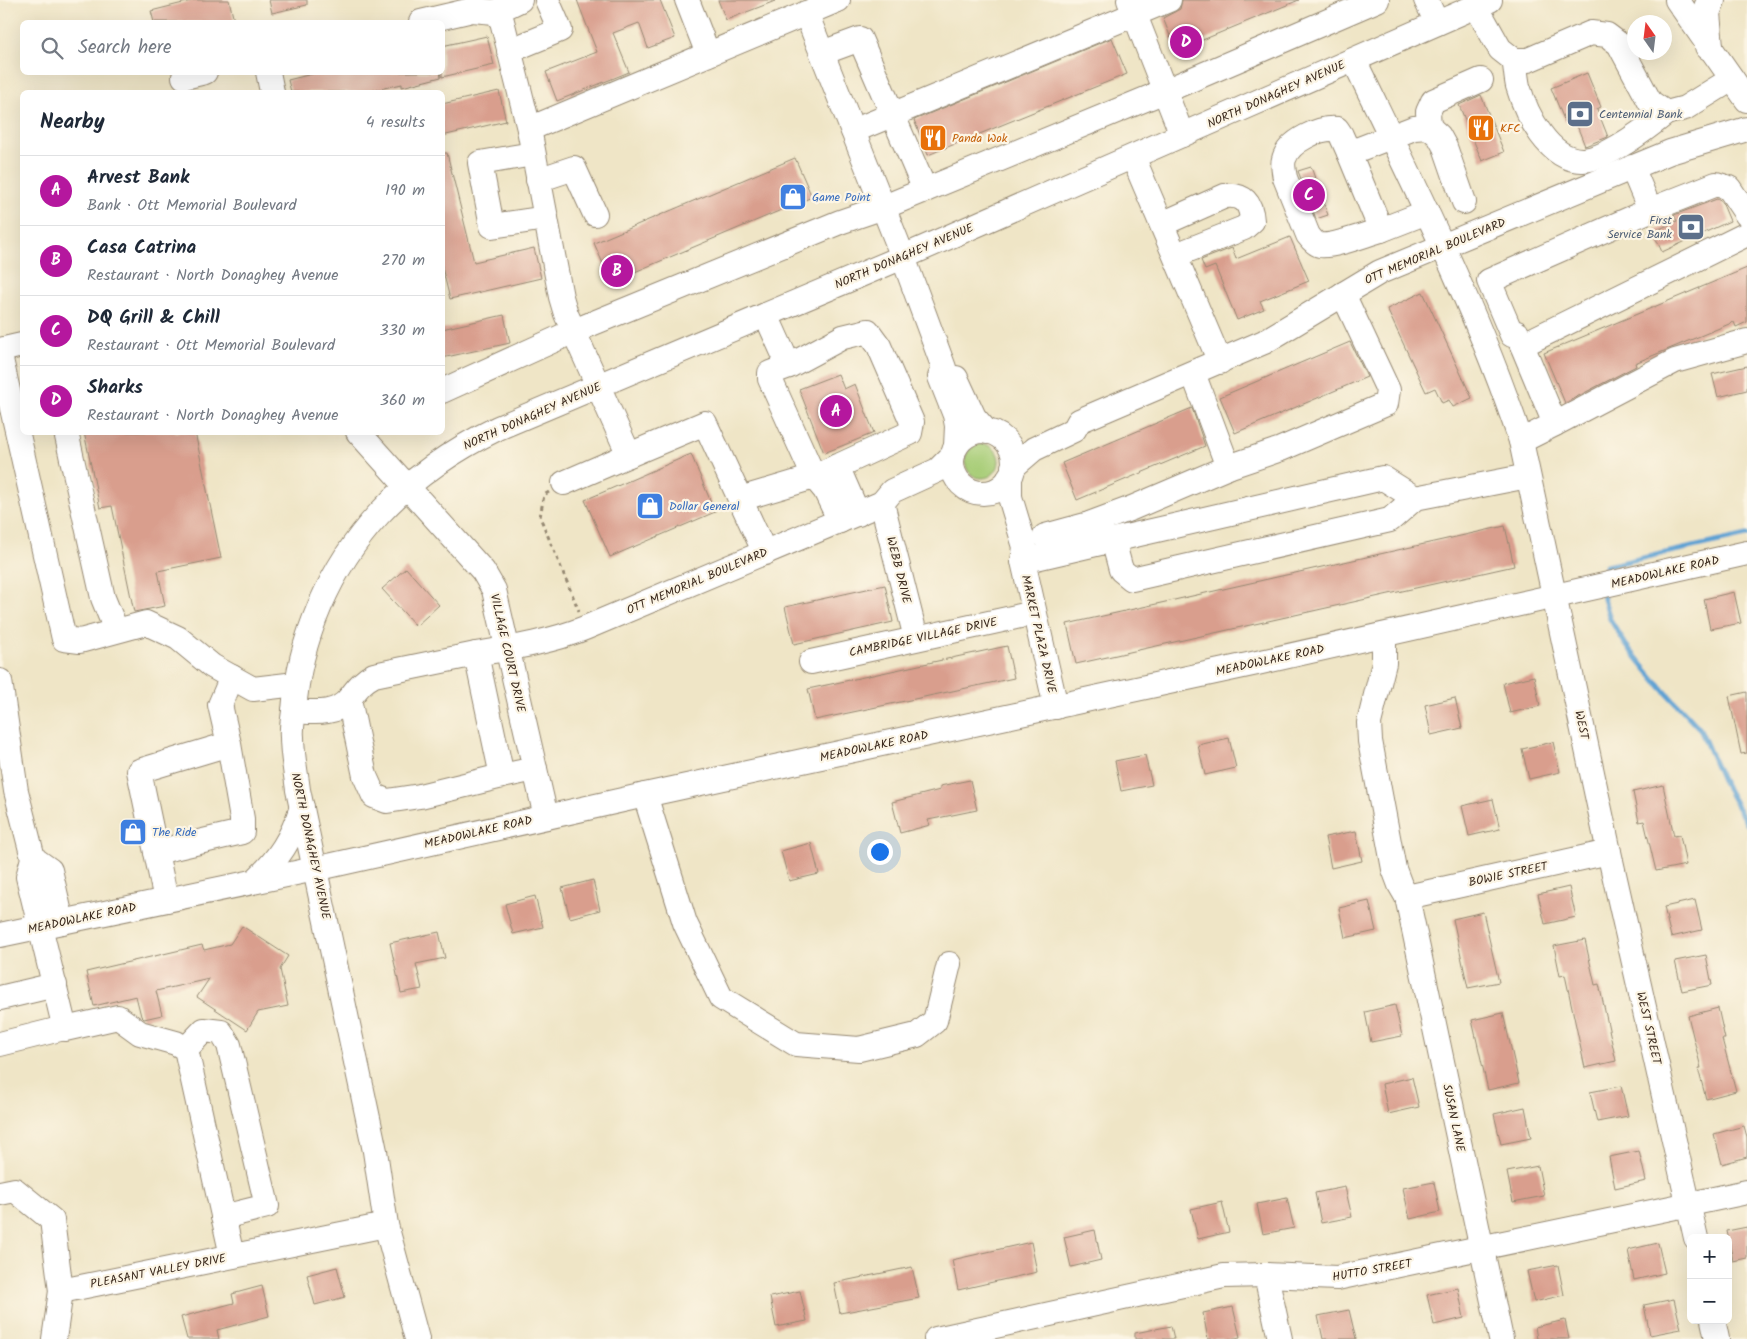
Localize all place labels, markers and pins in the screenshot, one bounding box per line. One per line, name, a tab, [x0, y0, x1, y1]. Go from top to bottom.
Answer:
pin: D	[1170, 23, 1202, 61]
bank icon: Centennial Bank	[1565, 99, 1595, 129]
place label: Centennial Bank	[1599, 105, 1683, 124]
restaurant icon: KFC	[1466, 113, 1496, 143]
place label: KFC	[1500, 119, 1521, 138]
restaurant icon: Panda Wok	[918, 123, 948, 153]
place label: Panda Wok	[952, 129, 1008, 148]
pin: C	[1293, 176, 1325, 214]
shop icon: Game Point	[778, 182, 808, 212]
place label: Game Point	[812, 188, 871, 207]
place label: First Service Bank	[1607, 211, 1672, 244]
bank icon: First Service Bank	[1676, 212, 1706, 242]
pin: B	[601, 252, 633, 290]
pin: A	[820, 392, 852, 430]
shop icon: Dollar General	[635, 491, 665, 521]
place label: Dollar General	[669, 497, 740, 516]
shop icon: The Ride	[118, 817, 148, 847]
place label: The Ride	[152, 823, 197, 842]

